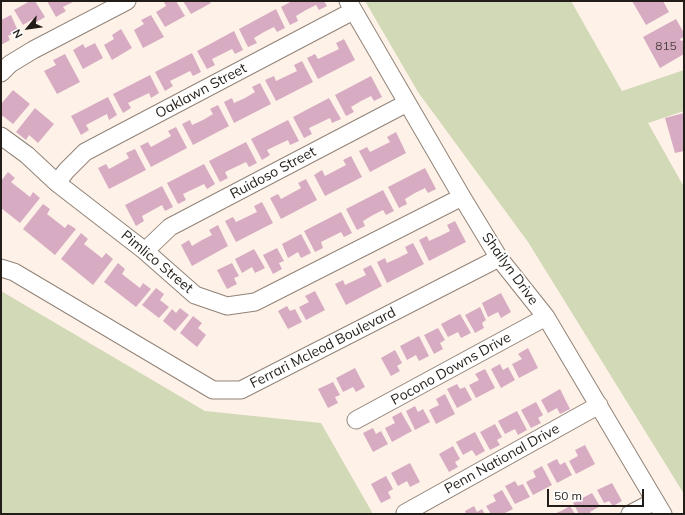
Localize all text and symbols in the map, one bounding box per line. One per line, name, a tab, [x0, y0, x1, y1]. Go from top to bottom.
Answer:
north arrow	[8, 8, 48, 48]
text: N	[9, 27, 26, 41]
house number: 815	[655, 39, 677, 53]
street label: Oaklawn Street	[153, 60, 249, 122]
street label: Ruidoso Street	[227, 143, 319, 203]
street label: Pimlico Street	[118, 227, 196, 297]
street label: Shailyn Drive	[478, 230, 542, 308]
street label: Ferrari Mcleod Boulevard	[247, 304, 399, 392]
street label: Pocono Downs Drive	[388, 329, 514, 409]
street label: Penn National Drive	[442, 420, 562, 498]
scale bar	[549, 481, 646, 507]
text: 50 m	[554, 488, 582, 503]

